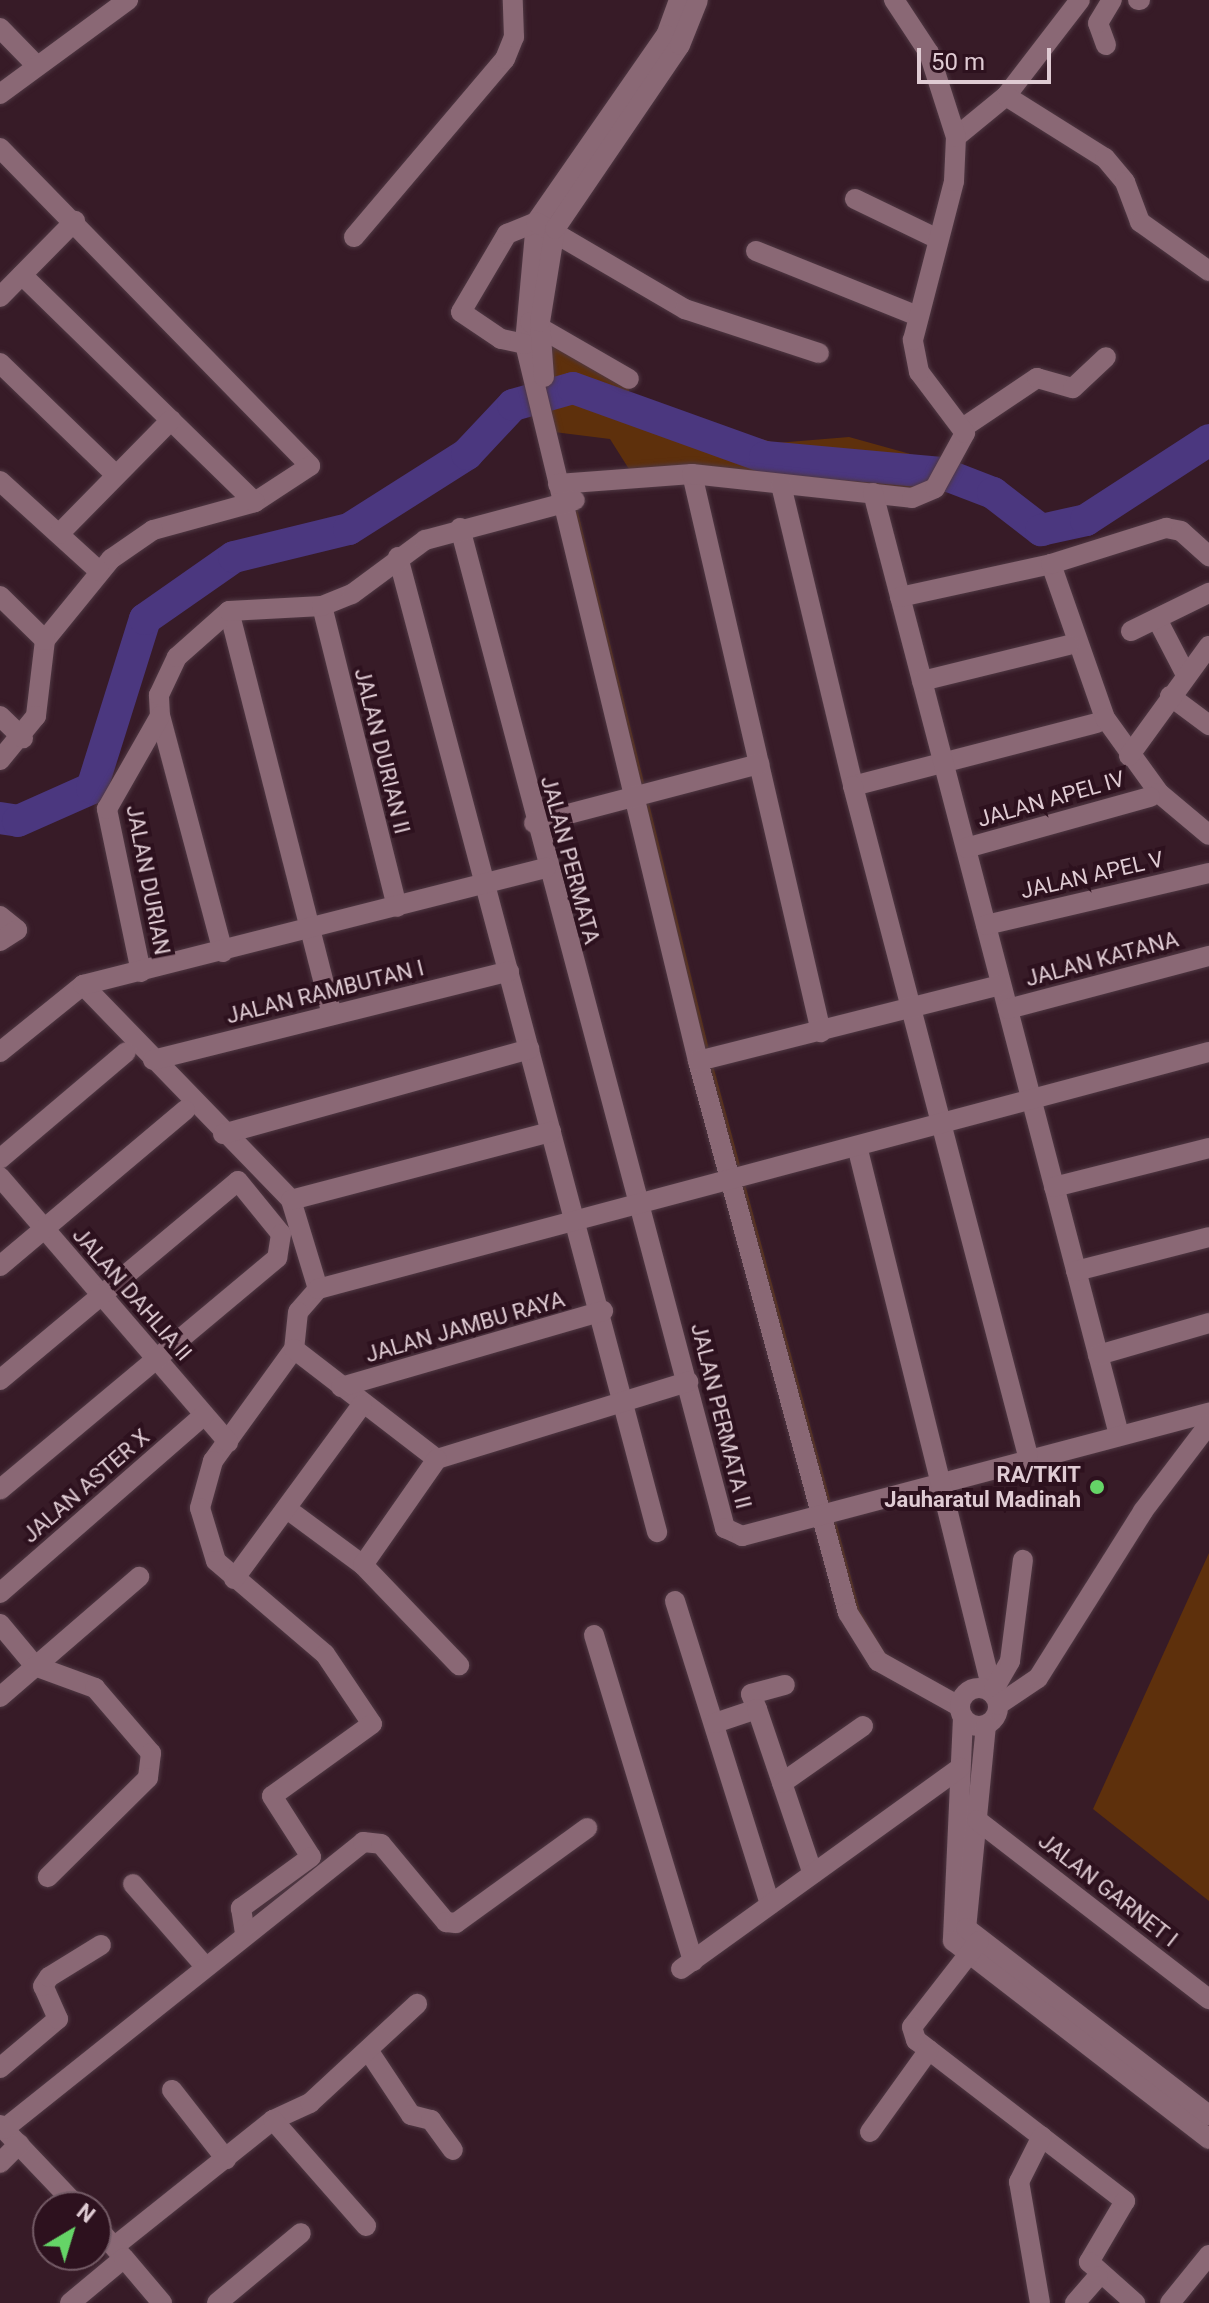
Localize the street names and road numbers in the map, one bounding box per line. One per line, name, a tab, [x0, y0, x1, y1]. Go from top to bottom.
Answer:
street label: JALAN DURIAN II	[349, 665, 415, 837]
street label: JALAN APEL IV	[974, 765, 1128, 833]
street label: JALAN PERMATA	[535, 773, 605, 947]
street label: JALAN DURIAN	[121, 803, 175, 957]
street label: JALAN APEL V	[1018, 846, 1166, 904]
street label: JALAN KATANA	[1023, 926, 1181, 992]
street label: JALAN RAMBUTAN I	[223, 955, 427, 1029]
street label: JALAN DAHLIA II	[67, 1222, 197, 1366]
street label: JALAN JAMBU RAYA	[362, 1286, 568, 1368]
street label: JALAN PERMATA II	[685, 1321, 757, 1511]
street label: JALAN ASTER X	[17, 1424, 155, 1548]
street label: JALAN GARNET I	[1033, 1827, 1183, 1953]

